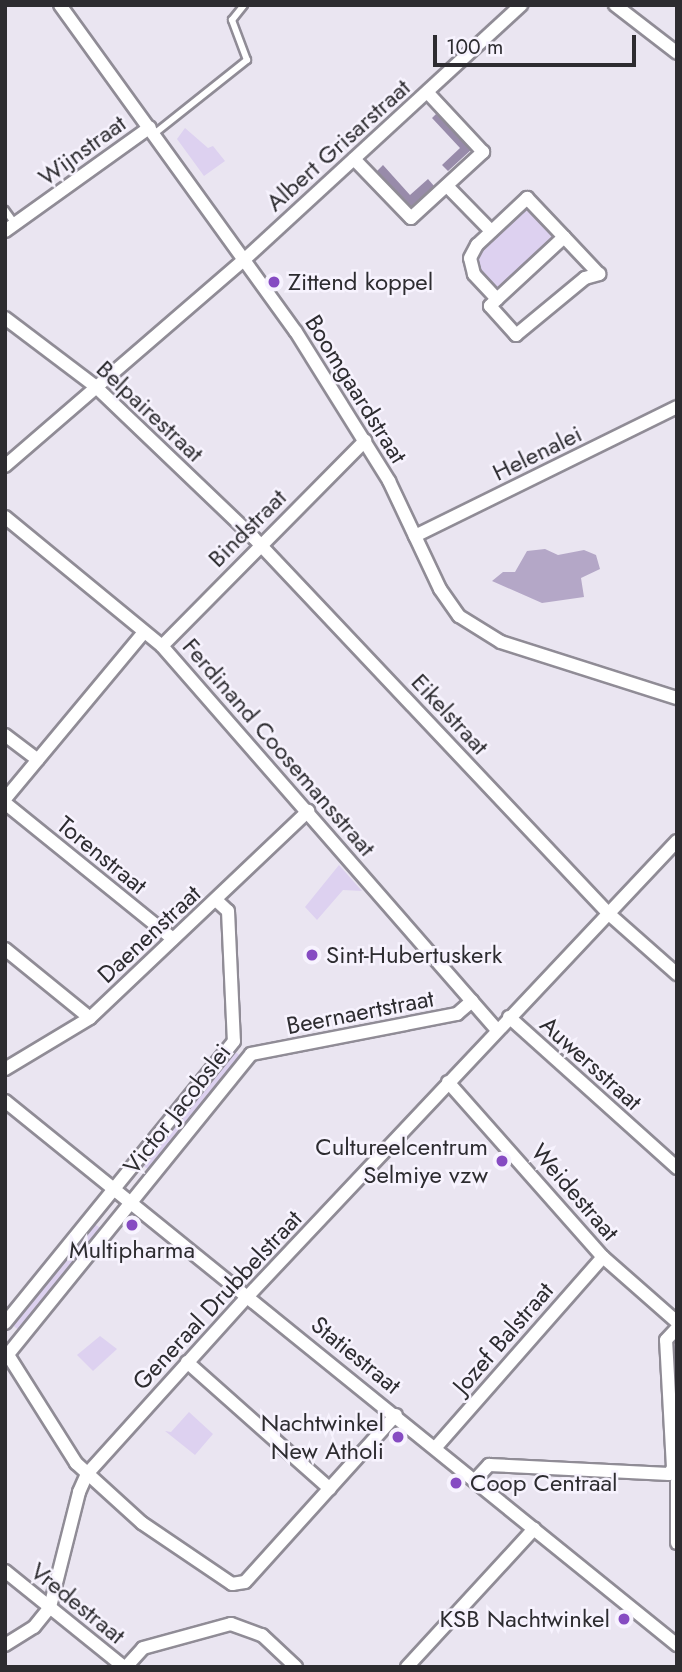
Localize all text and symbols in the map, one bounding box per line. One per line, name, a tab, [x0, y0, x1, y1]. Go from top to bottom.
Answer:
scale bar	[437, 21, 640, 65]
text: 100 m	[446, 32, 503, 62]
street label: Albert Grisarstraat	[260, 73, 416, 217]
street label: Wijnstraat	[33, 109, 131, 191]
place label: Zittend koppel	[288, 268, 433, 296]
marker: Zittend koppel	[266, 274, 282, 290]
street label: Boomgaardstraat	[299, 309, 413, 469]
street label: Belpairestraat	[91, 354, 209, 468]
street label: Helenalei	[488, 419, 586, 487]
street label: Bindstraat	[202, 483, 292, 573]
street label: Ferdinand Coosemansstraat	[177, 632, 381, 862]
street label: Eikelstraat	[405, 668, 495, 760]
street label: Torenstraat	[51, 810, 153, 900]
street label: Daenenstraat	[92, 879, 206, 989]
place label: Sint-Hubertuskerk	[326, 941, 502, 969]
marker: Sint-Hubertuskerk	[304, 947, 320, 963]
street label: Beernaertstraat	[284, 984, 436, 1040]
street label: Auwersstraat	[534, 1010, 648, 1116]
street label: Victor Jacobslei	[117, 1038, 237, 1180]
place label: Cultureelcentrum Selmiye vzw	[315, 1133, 488, 1189]
street label: Weidestraat	[525, 1138, 625, 1246]
marker: Cultureelcentrum Selmiye vzw	[494, 1153, 510, 1169]
street label: Generaal Drubbelstraat	[126, 1204, 308, 1396]
marker: Multipharma	[124, 1217, 140, 1233]
place label: Multipharma	[69, 1236, 195, 1264]
street label: Jozef Balstraat	[447, 1276, 559, 1400]
street label: Statiestraat	[305, 1310, 407, 1400]
place label: Nachtwinkel New Atholi	[261, 1409, 384, 1465]
marker: Nachtwinkel New Atholi	[390, 1429, 406, 1445]
place label: Coop Centraal	[470, 1469, 618, 1497]
marker: Coop Centraal	[448, 1475, 464, 1491]
street label: Vredestraat	[25, 1556, 131, 1650]
place label: KSB Nachtwinkel	[439, 1605, 610, 1633]
marker: KSB Nachtwinkel	[616, 1611, 632, 1627]

